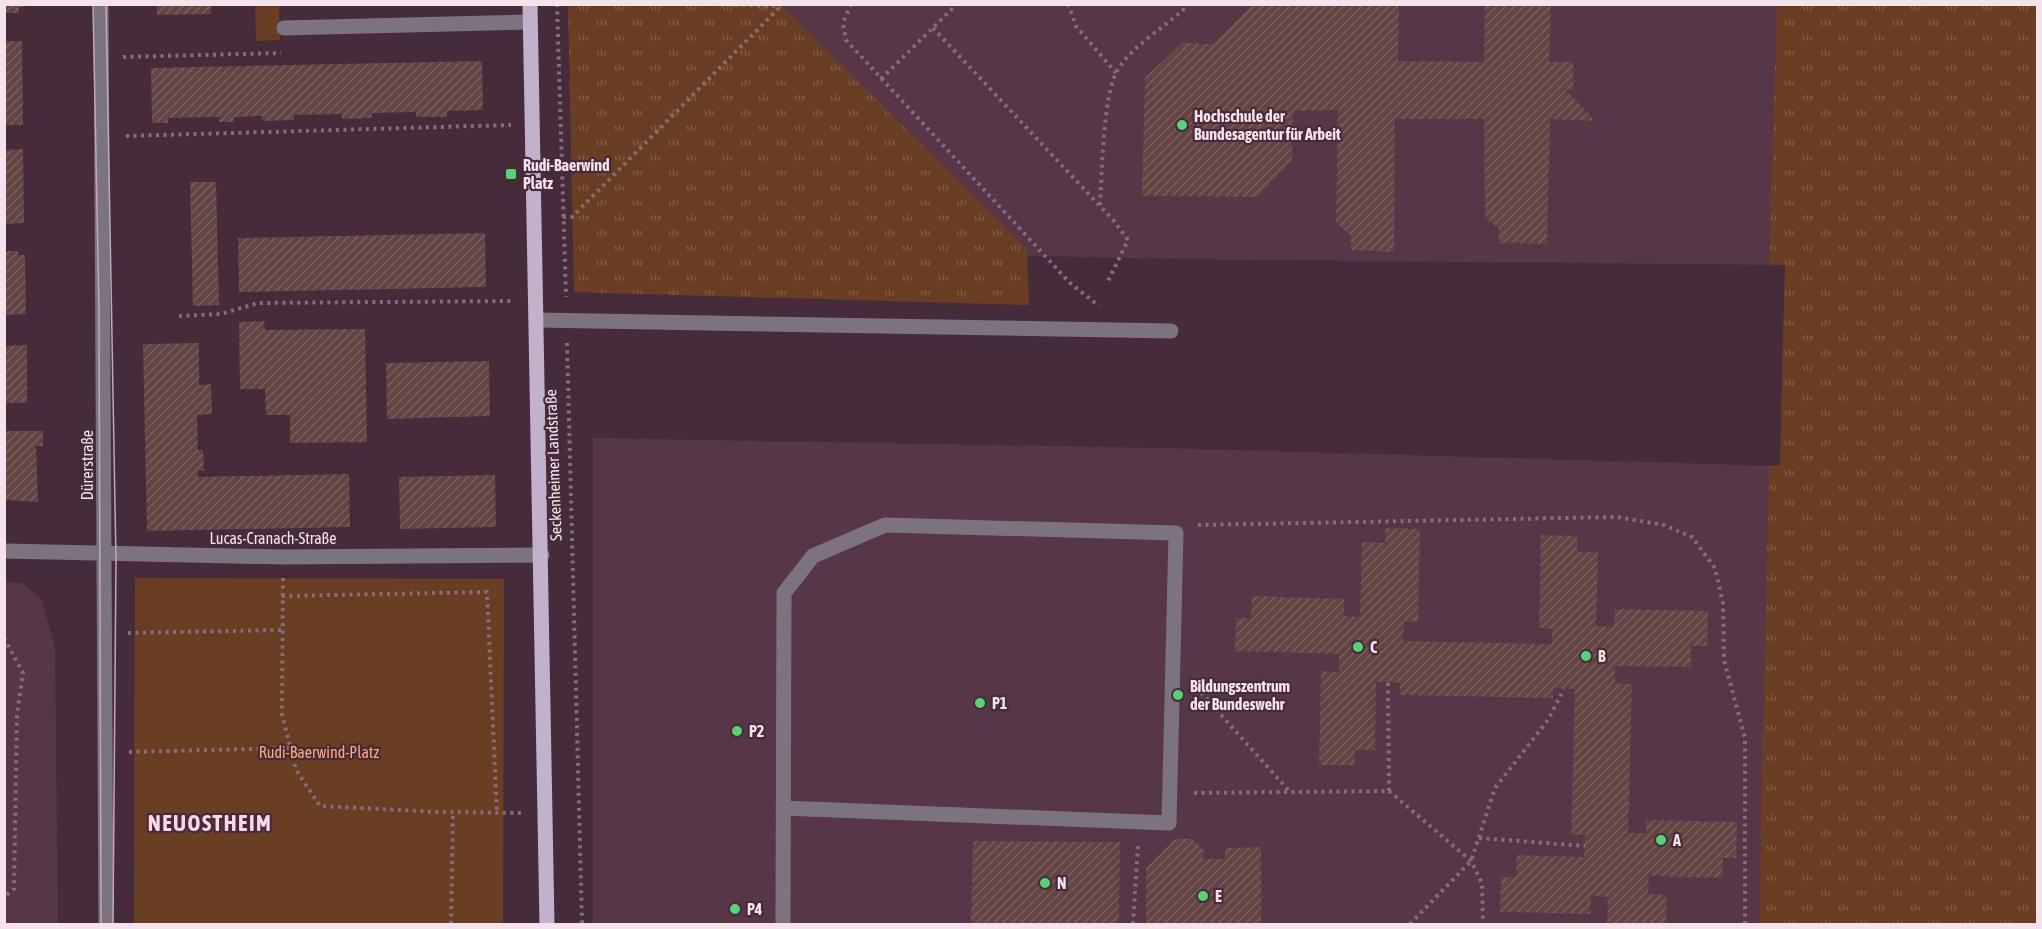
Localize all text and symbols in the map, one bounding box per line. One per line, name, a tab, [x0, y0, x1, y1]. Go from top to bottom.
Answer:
place label: Hochschule der Bundesagentur für Arbeit	[1194, 107, 1341, 143]
marker: Hochschule der Bundesagentur für Arbeit	[1175, 118, 1189, 132]
place label: Rudi-Baerwind Platz	[523, 156, 610, 192]
marker: Rudi-Baerwind Platz	[504, 167, 518, 181]
street label: Seckenheimer Landstraße	[541, 389, 565, 541]
street label: Dürerstraße	[78, 430, 96, 500]
street label: Lucas-Cranach-Straße	[210, 529, 336, 547]
place label: C	[1370, 638, 1378, 656]
marker: C	[1351, 640, 1365, 654]
place label: B	[1598, 647, 1606, 665]
marker: B	[1579, 649, 1593, 663]
place label: Bildungszentrum der Bundeswehr	[1190, 677, 1290, 713]
marker: Bildungszentrum der Bundeswehr	[1171, 688, 1185, 702]
place label: P1	[992, 694, 1008, 712]
marker: P1	[973, 696, 987, 710]
place label: P2	[749, 722, 764, 740]
marker: P2	[730, 724, 744, 738]
park label: Rudi-Baerwind-Platz	[259, 743, 379, 761]
district label: NEUOSTHEIM	[148, 810, 272, 836]
place label: A	[1672, 831, 1681, 849]
marker: A	[1654, 833, 1668, 847]
place label: N	[1057, 874, 1066, 892]
marker: N	[1038, 876, 1052, 890]
place label: E	[1215, 887, 1222, 905]
marker: E	[1196, 889, 1210, 903]
place label: P4	[747, 900, 763, 918]
marker: P4	[728, 902, 742, 916]

